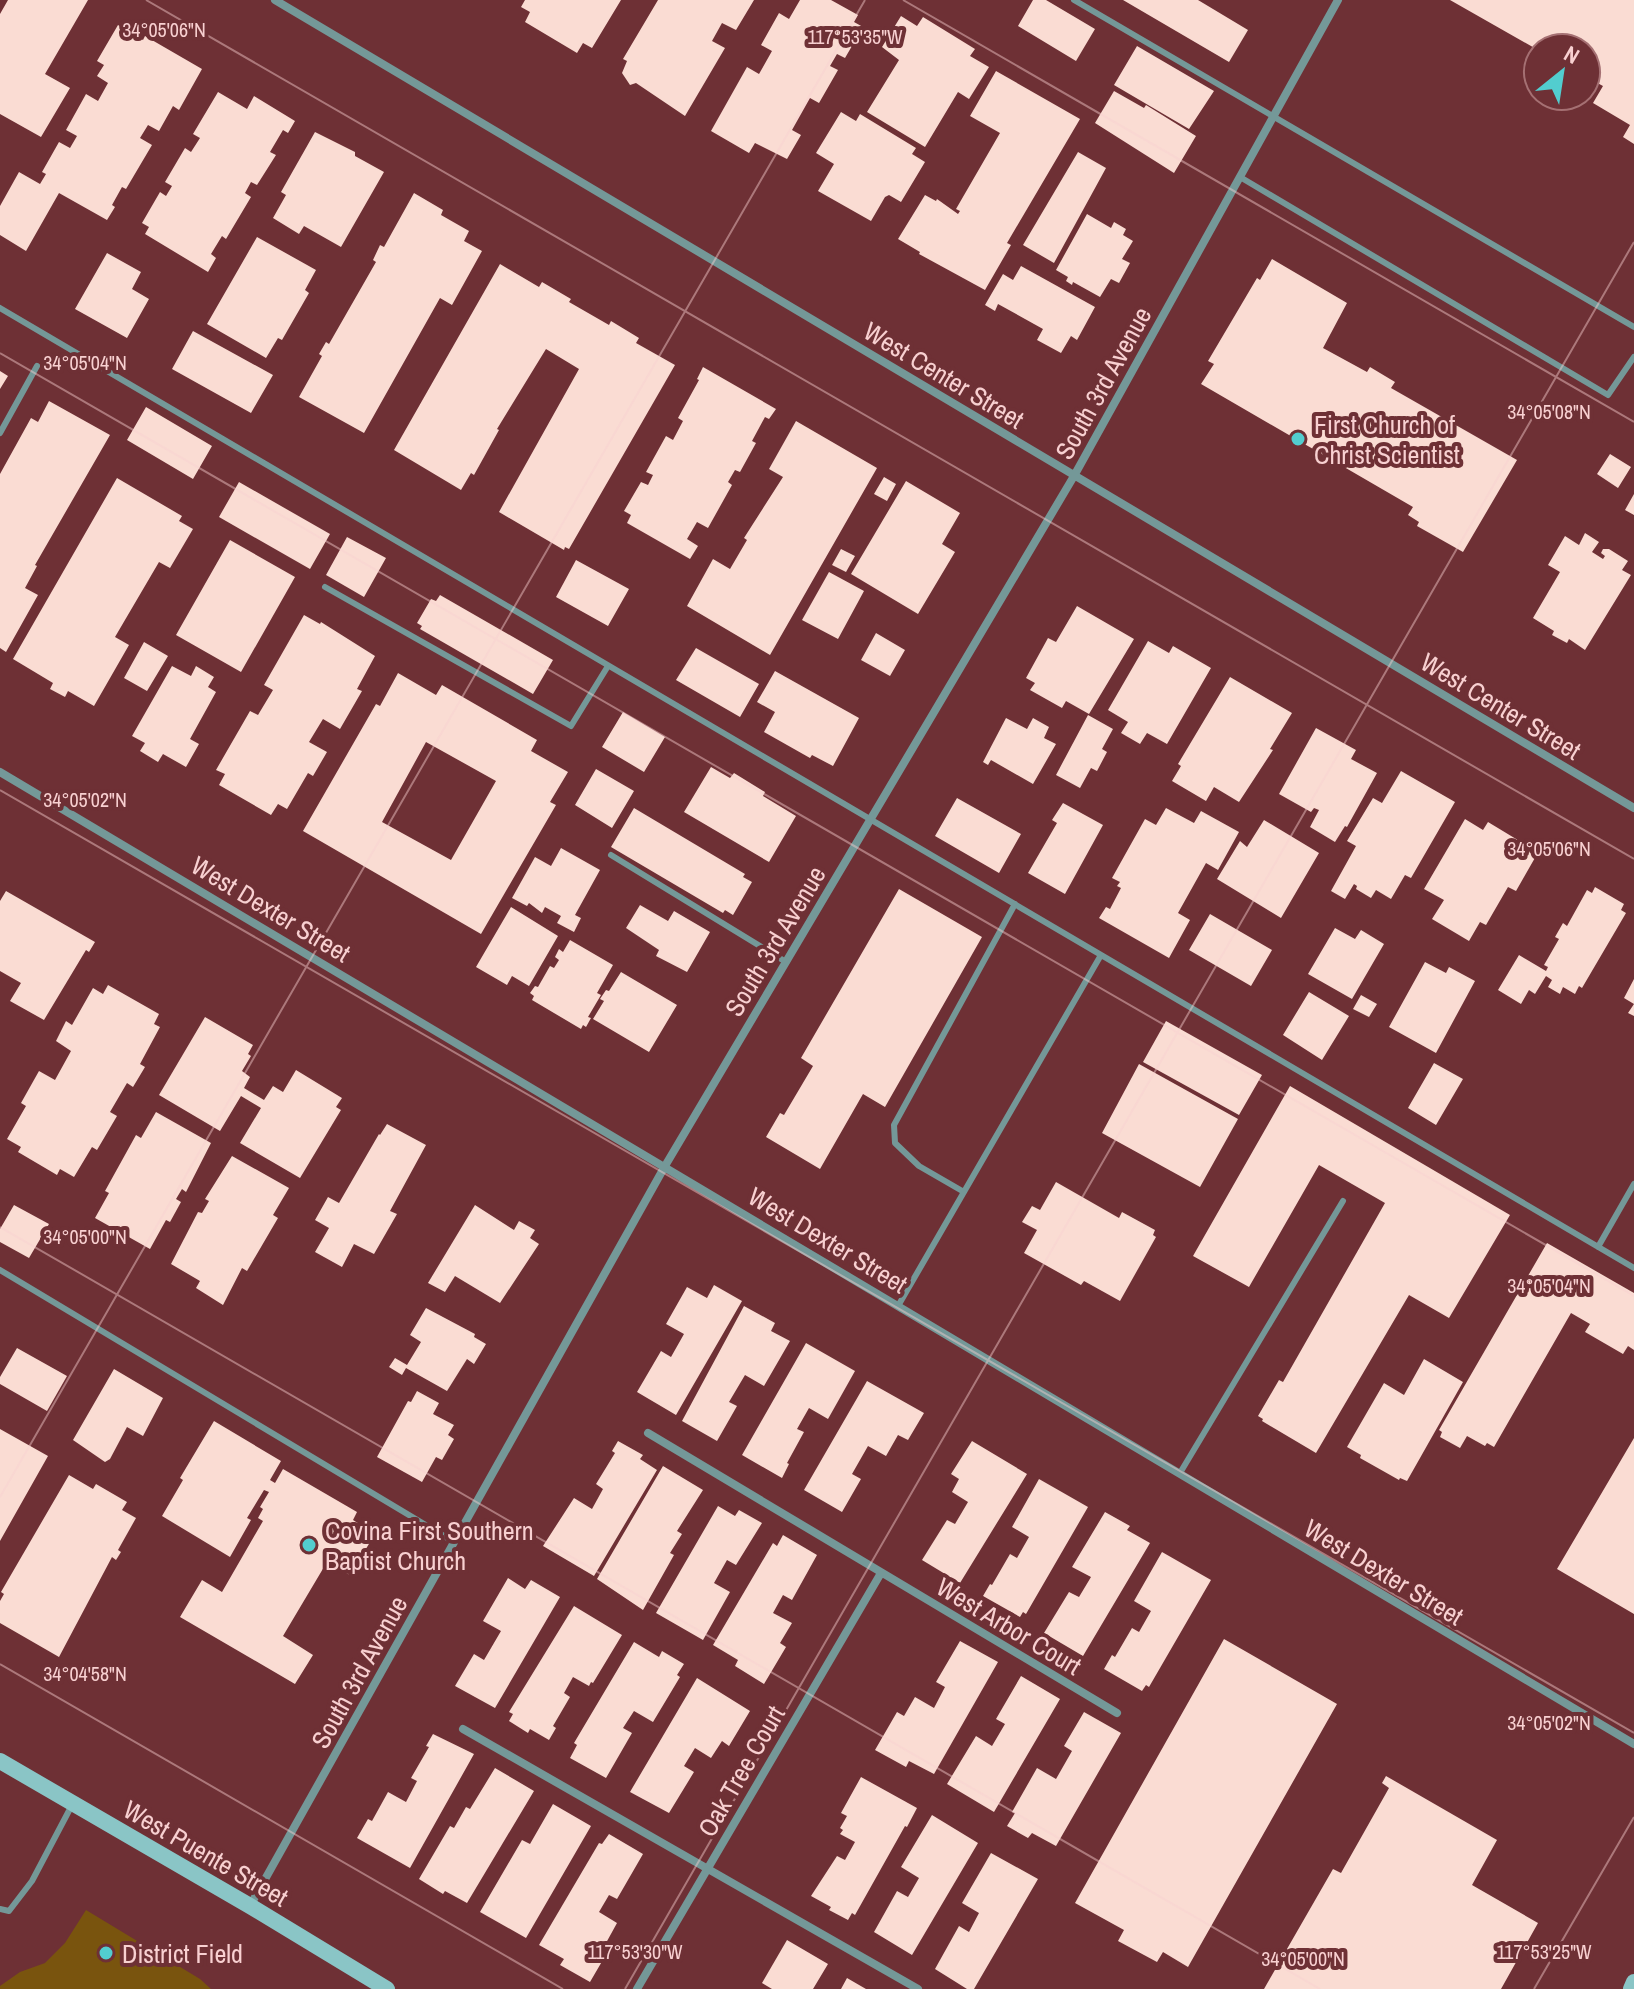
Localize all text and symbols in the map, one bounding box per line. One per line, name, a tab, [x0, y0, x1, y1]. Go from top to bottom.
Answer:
text: 34°05'06"N	[122, 16, 206, 43]
text: 117°53'35"W	[807, 23, 903, 50]
north arrow	[1522, 32, 1602, 112]
text: N	[1559, 38, 1585, 71]
street label: South 3rd Avenue	[1047, 301, 1159, 465]
street label: West Center Street	[857, 313, 1031, 437]
text: 34°05'04"N	[43, 349, 127, 376]
text: 34°05'08"N	[1507, 398, 1591, 425]
place label: First Church of Christ Scientist	[1314, 407, 1460, 472]
marker: First Church of Christ Scientist	[1289, 430, 1307, 448]
street label: West Center Street	[1414, 644, 1588, 768]
text: 34°05'02"N	[43, 786, 127, 813]
text: 34°05'06"N	[1507, 835, 1591, 862]
street label: West Dexter Street	[185, 848, 357, 970]
street label: South 3rd Avenue	[716, 859, 834, 1023]
street label: West Dexter Street	[742, 1179, 914, 1301]
text: 34°05'00"N	[43, 1223, 127, 1250]
text: 34°05'04"N	[1507, 1272, 1591, 1299]
street label: West Dexter Street	[1298, 1511, 1470, 1633]
place label: Covina First Southern Baptist Church	[325, 1513, 534, 1578]
marker: Covina First Southern Baptist Church	[300, 1536, 318, 1554]
street label: West Arbor Court	[930, 1569, 1088, 1683]
street label: South 3rd Avenue	[303, 1590, 415, 1754]
text: 34°04'58"N	[43, 1660, 127, 1687]
street label: Oak Tree Court	[689, 1699, 793, 1843]
text: 34°05'02"N	[1507, 1709, 1591, 1736]
street label: West Puente Street	[117, 1792, 295, 1914]
place label: District Field	[122, 1936, 243, 1971]
text: 117°53'30"W	[587, 1938, 683, 1965]
text: 117°53'25"W	[1496, 1938, 1592, 1965]
marker: District Field	[97, 1944, 115, 1962]
text: 34°05'00"N	[1261, 1945, 1345, 1972]

